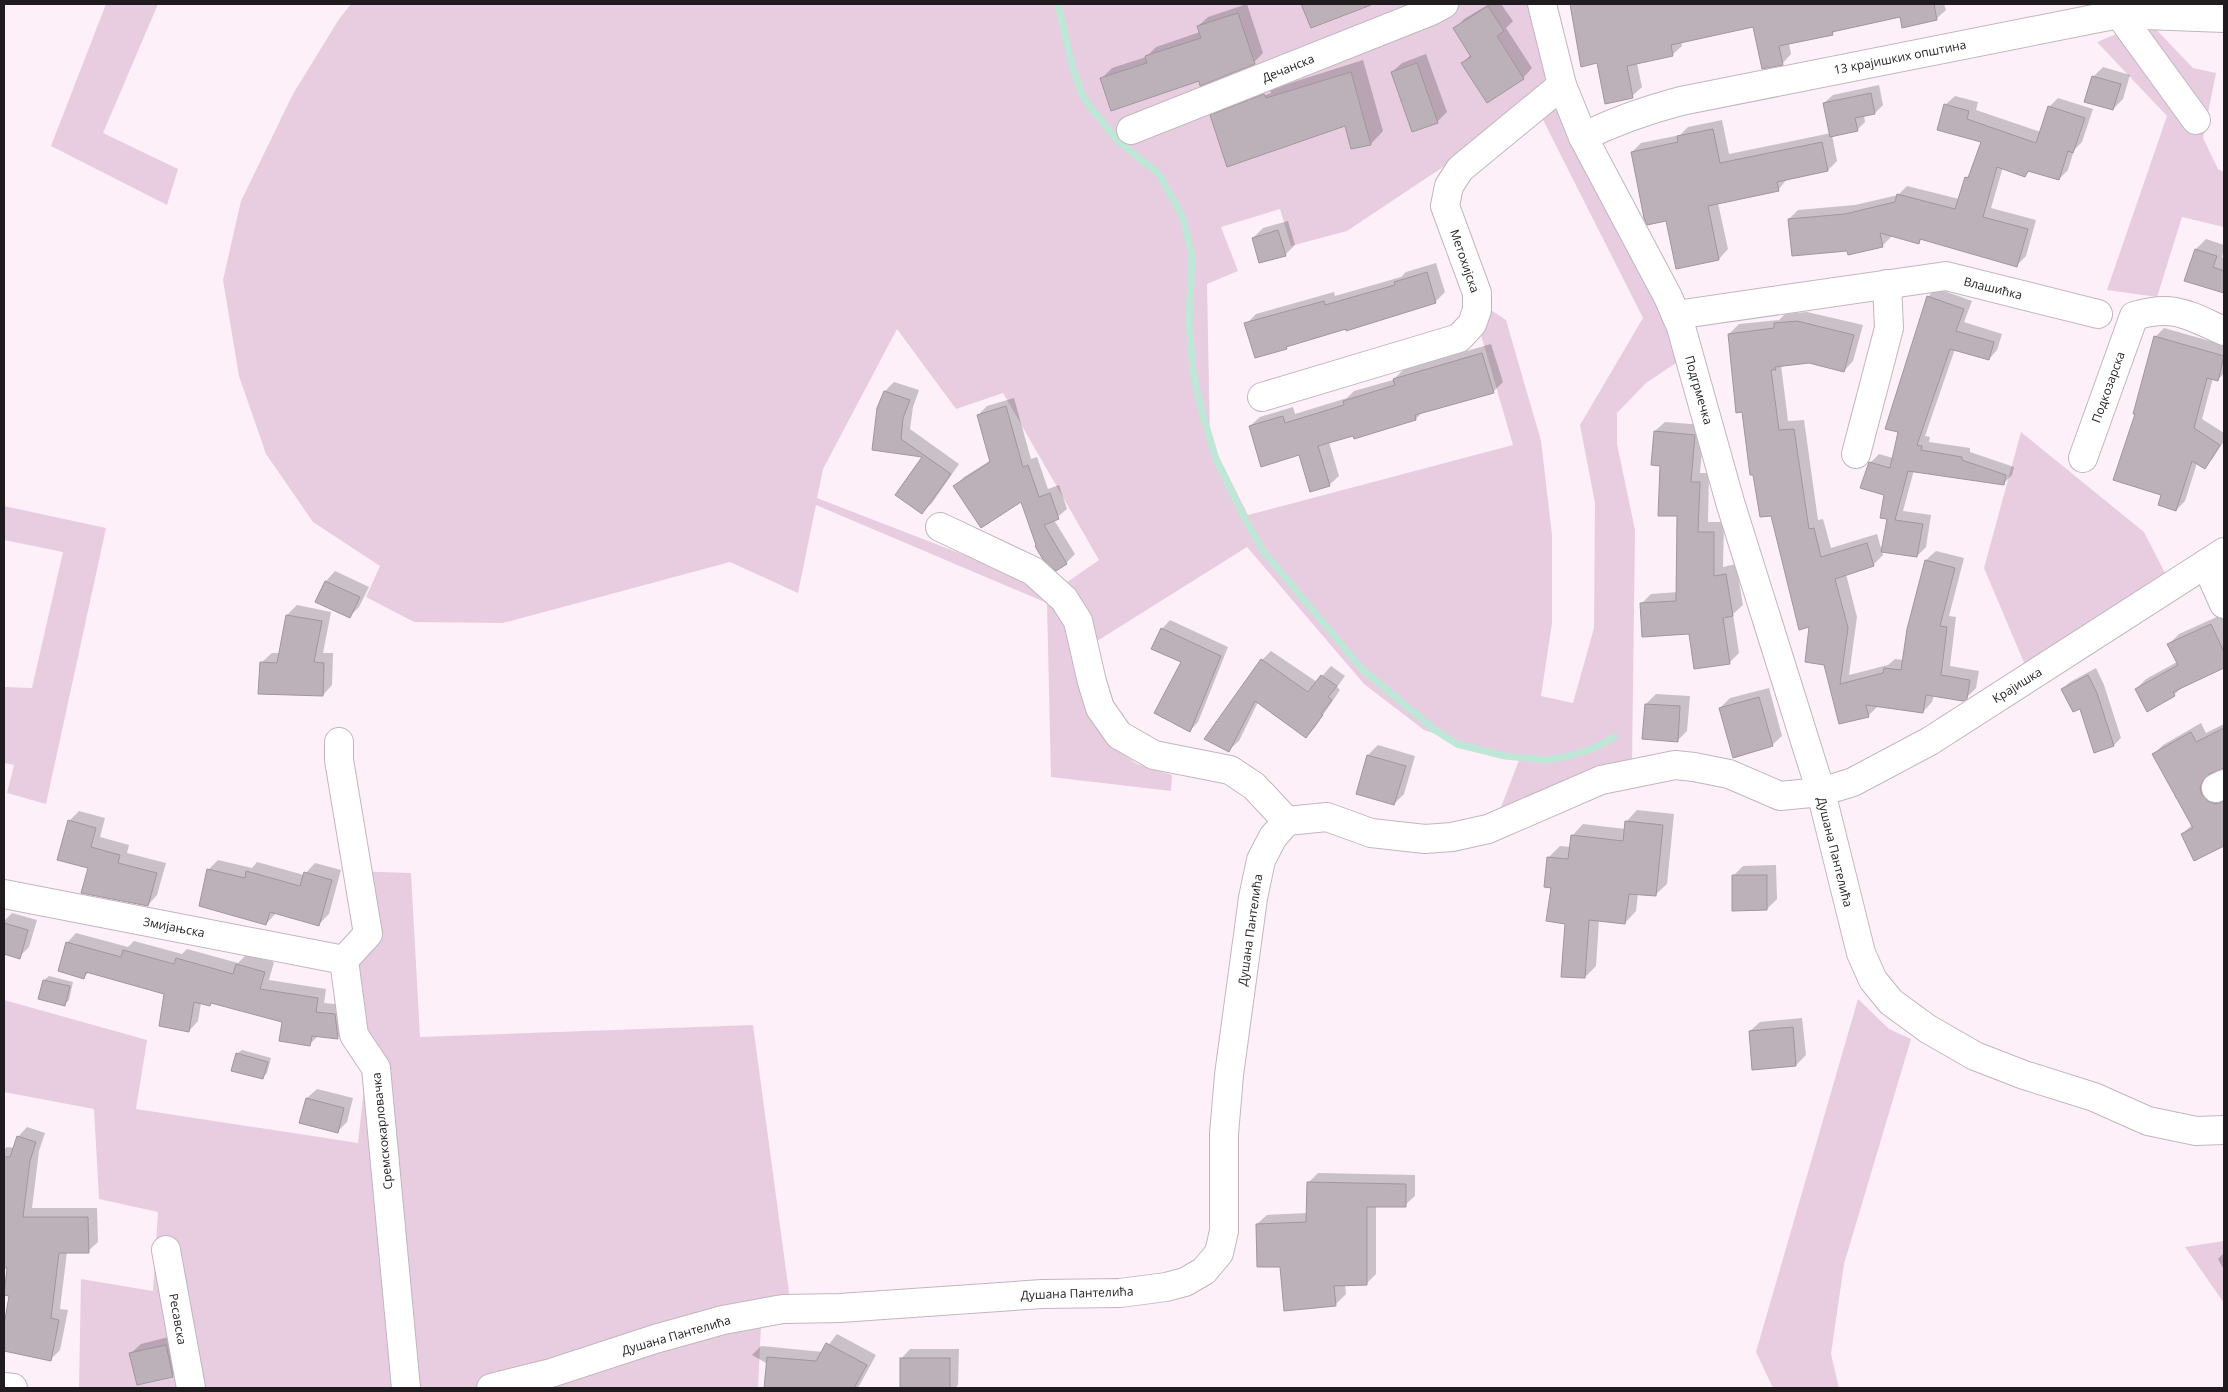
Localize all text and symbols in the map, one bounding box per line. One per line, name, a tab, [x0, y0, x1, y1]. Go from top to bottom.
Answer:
street label: 13 крајишких општина	[1832, 36, 1968, 78]
street label: Дечанска	[1259, 50, 1317, 86]
street label: Метохијска	[1446, 227, 1484, 295]
street label: Влашићка	[1962, 273, 2024, 303]
street label: Подкозарска	[2087, 349, 2129, 425]
street label: Подгрмечка	[1681, 354, 1717, 426]
street label: Крајишка	[1989, 663, 2045, 707]
street label: Душана Пантелића	[1813, 795, 1857, 909]
street label: Душана Пантелића	[1234, 873, 1266, 987]
street label: Змијањска	[142, 913, 206, 941]
street label: Сремскокарловачка	[367, 1072, 397, 1190]
street label: Душана Пантелића	[1020, 1283, 1134, 1303]
street label: Ресавска	[165, 1292, 191, 1346]
street label: Душана Пантелића	[619, 1311, 733, 1359]

